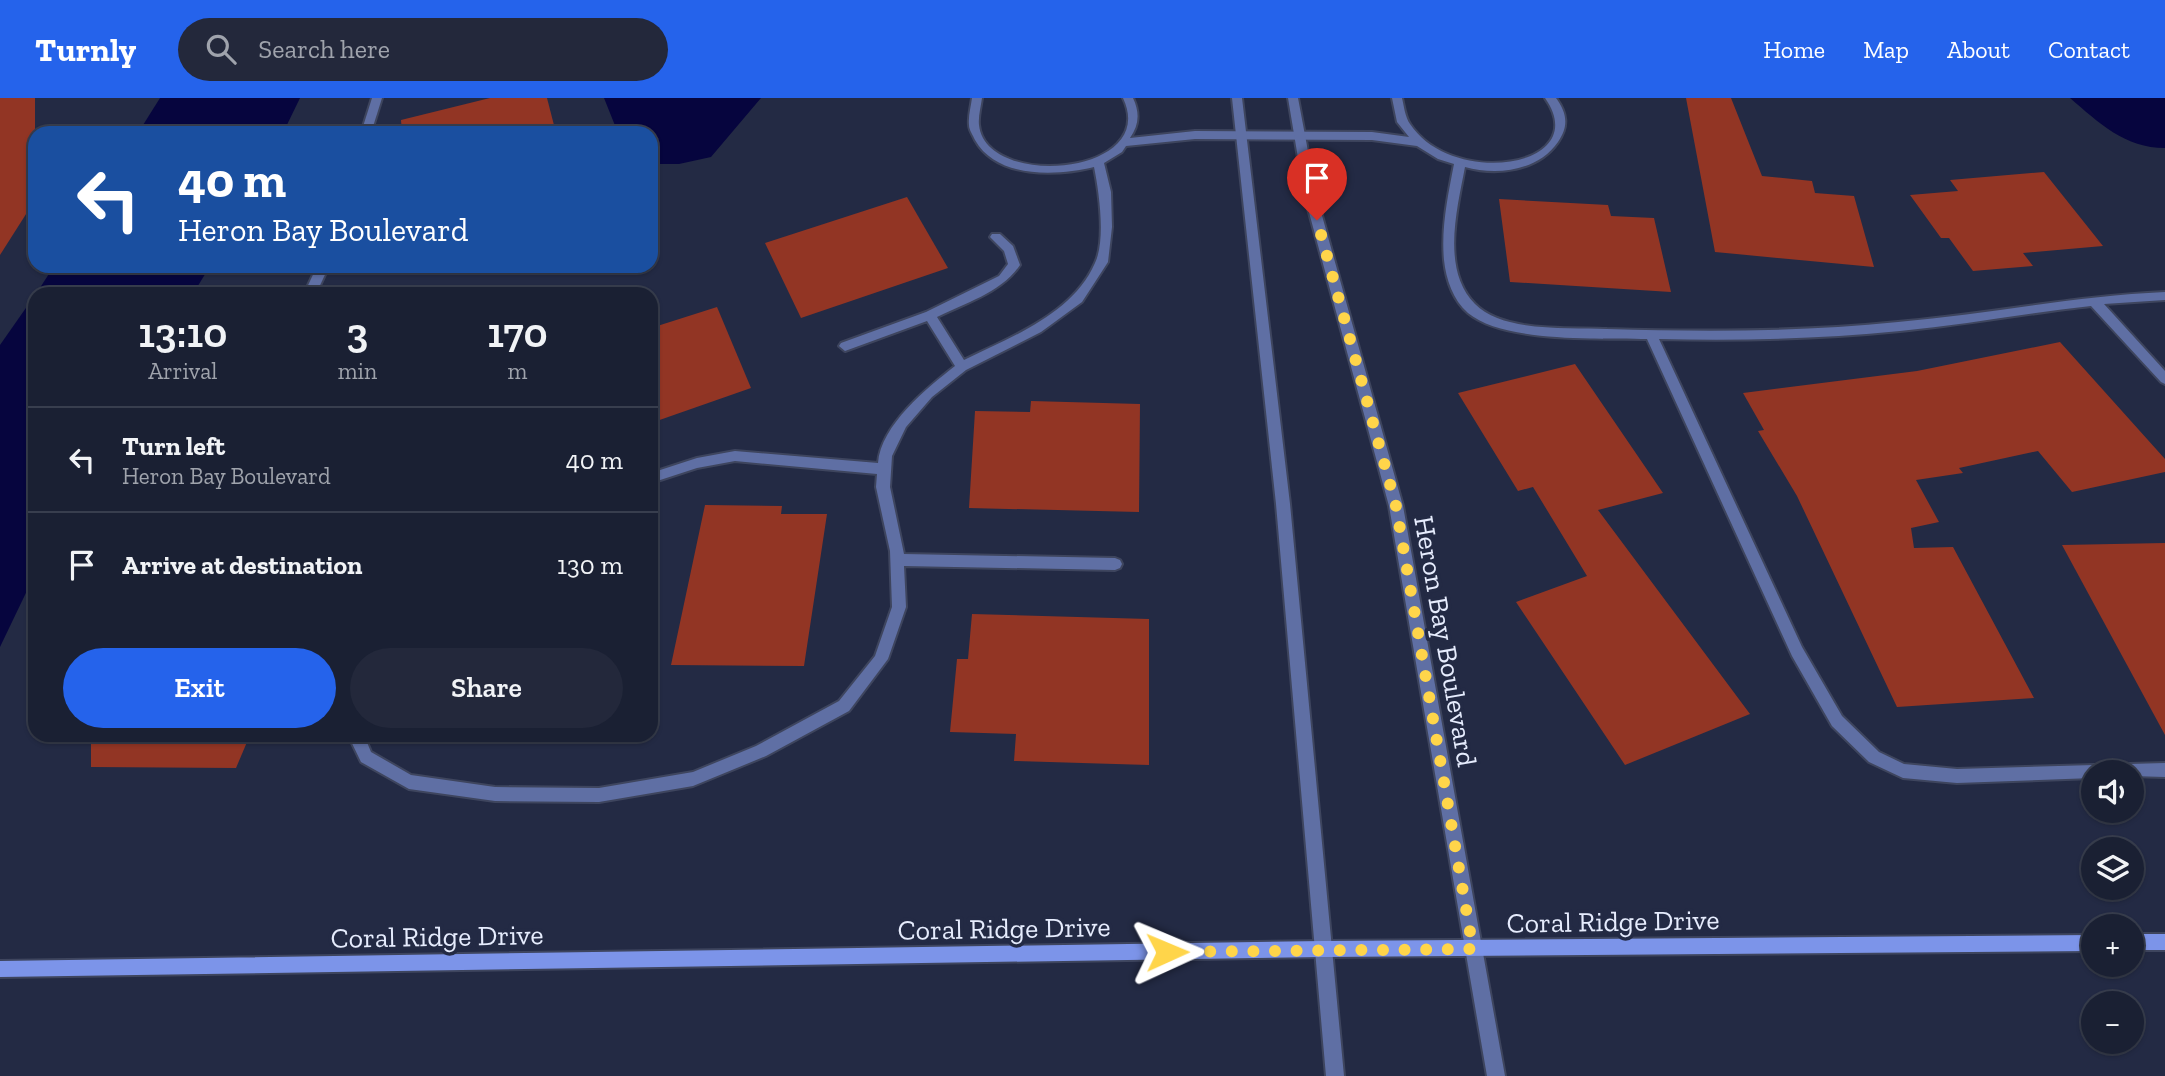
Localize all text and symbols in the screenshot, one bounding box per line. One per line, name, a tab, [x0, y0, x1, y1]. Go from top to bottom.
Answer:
search box	[178, 18, 668, 81]
text: Turnly	[35, 30, 136, 69]
icon: search	[202, 30, 240, 68]
text: Search here	[258, 33, 390, 65]
text: Home	[1763, 35, 1825, 64]
text: Map	[1863, 35, 1909, 64]
text: About	[1947, 35, 2010, 64]
text: Contact	[2048, 35, 2130, 64]
pin	[1287, 148, 1347, 220]
text: 40 m	[178, 151, 286, 210]
icon: left	[63, 154, 154, 245]
icon: arrive	[1298, 159, 1336, 197]
text: Heron Bay Boulevard	[178, 211, 468, 249]
text: 13:10	[138, 307, 227, 358]
text: 3	[347, 307, 368, 358]
text: 170	[487, 307, 548, 358]
text: Arrival	[148, 357, 217, 385]
text: min	[338, 357, 377, 385]
text: m	[508, 357, 527, 385]
text: Turn left	[122, 430, 225, 462]
icon: left	[63, 441, 101, 479]
text: 40 m	[566, 444, 623, 476]
text: Heron Bay Boulevard	[122, 462, 331, 490]
street label: Heron Bay Boulevard	[1407, 513, 1484, 769]
icon: arrive	[63, 546, 101, 584]
text: Arrive at destination	[122, 549, 362, 581]
text: 130 m	[557, 549, 623, 581]
button: Exit	[63, 648, 336, 728]
button: Share	[350, 648, 623, 728]
map controls	[2081, 760, 2144, 1054]
button: sound	[2081, 760, 2144, 823]
button: layers	[2081, 837, 2144, 900]
street label: Coral Ridge Drive	[1506, 903, 1720, 940]
street label: Coral Ridge Drive	[897, 910, 1111, 947]
button: +	[2081, 914, 2144, 977]
position arrow	[1130, 915, 1204, 989]
street label: Coral Ridge Drive	[330, 918, 544, 955]
button: −	[2081, 991, 2144, 1054]

